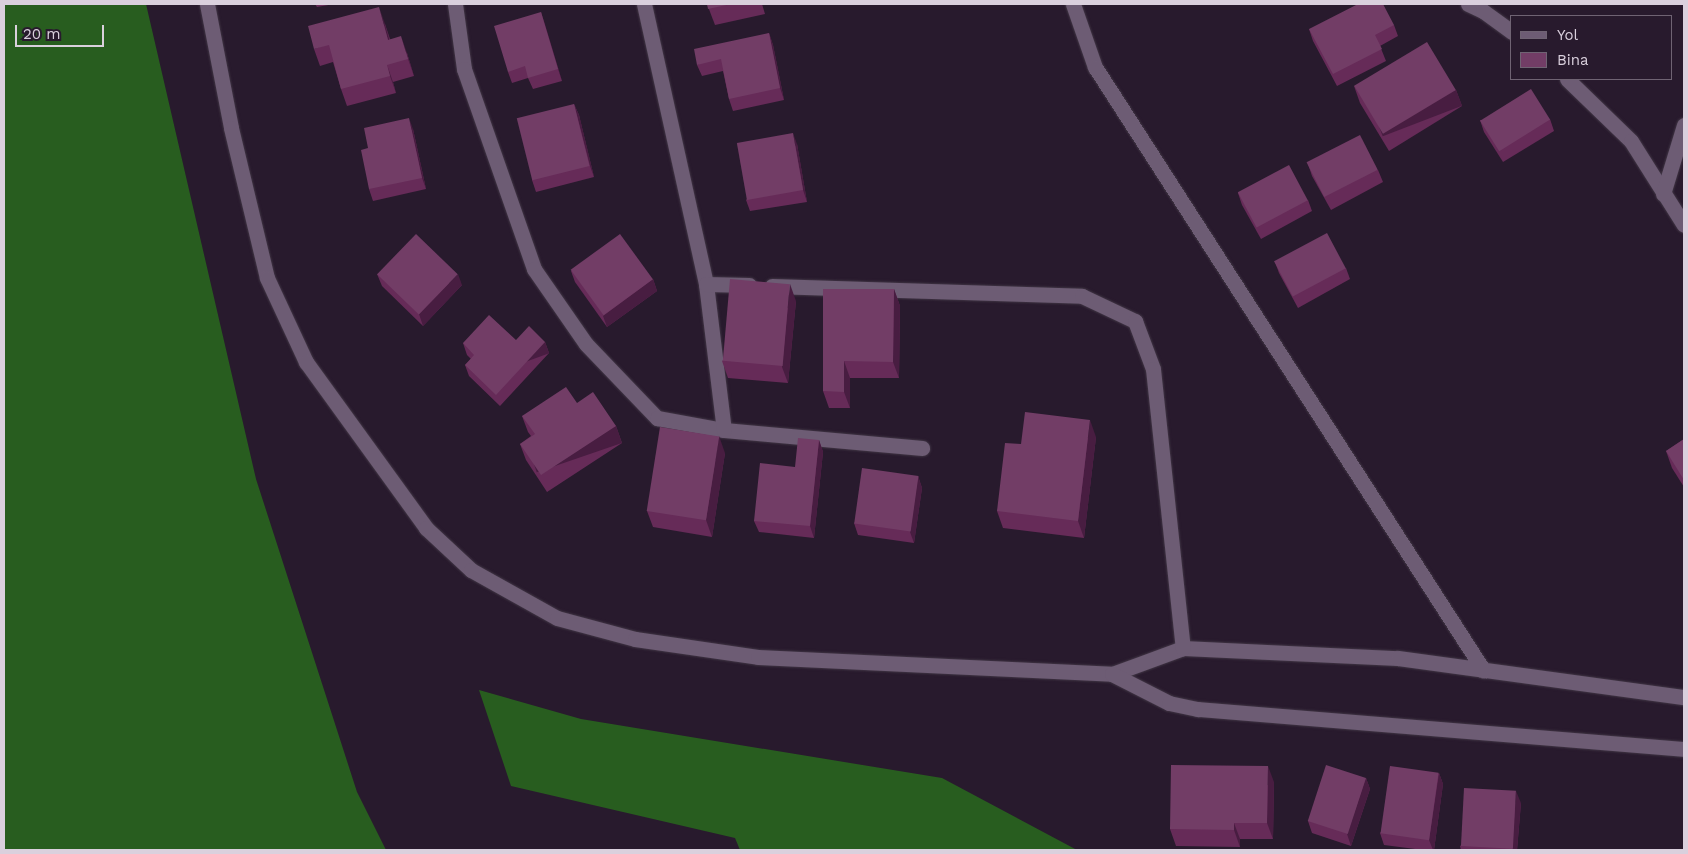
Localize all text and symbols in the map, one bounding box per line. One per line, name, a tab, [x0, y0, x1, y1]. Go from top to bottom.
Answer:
scale bar	[18, 15, 106, 47]
legend	[1510, 15, 1673, 80]
text: 20 m	[23, 25, 61, 43]
text: Yol	[1557, 26, 1578, 44]
text: Bina	[1557, 51, 1589, 69]

